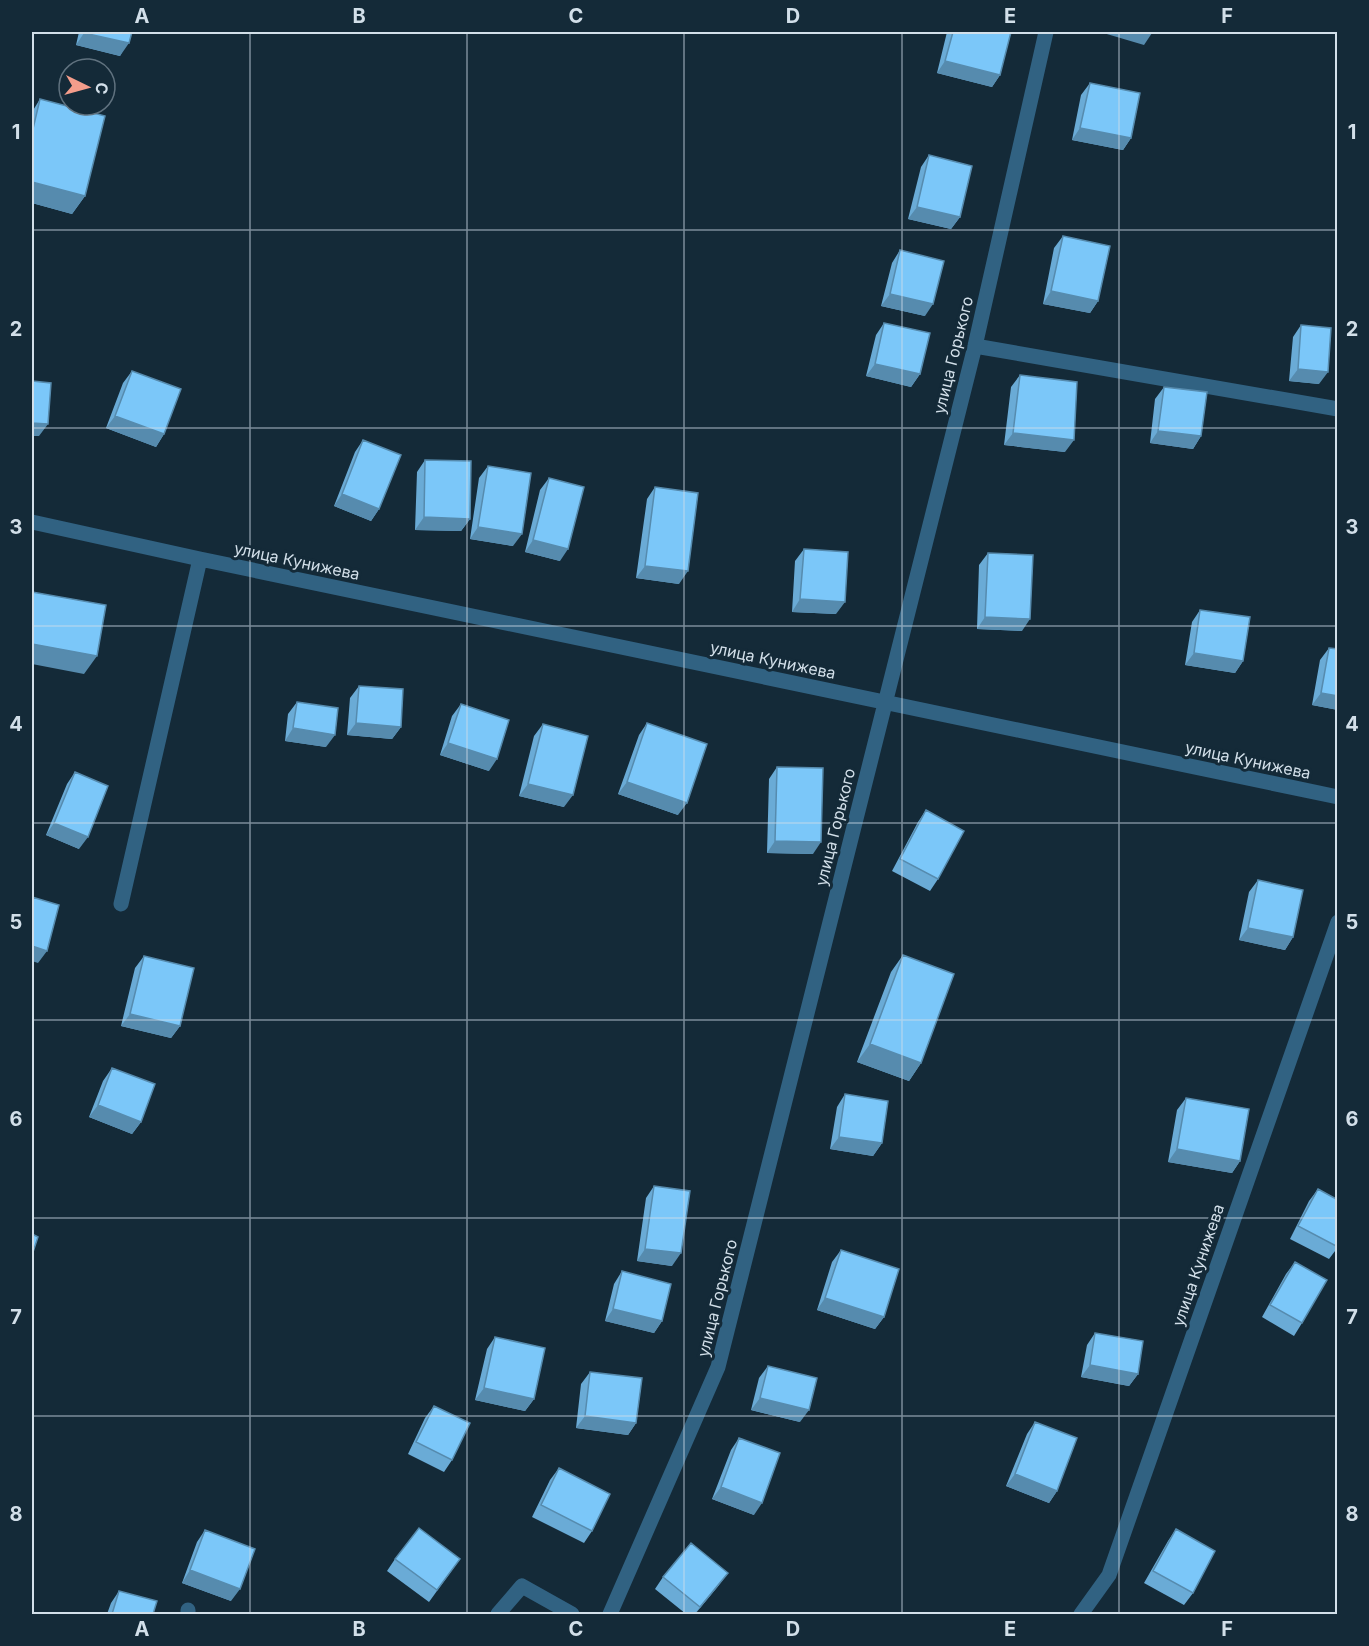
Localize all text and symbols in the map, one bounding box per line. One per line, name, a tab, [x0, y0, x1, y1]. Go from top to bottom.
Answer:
text: A	[135, 4, 150, 28]
text: B	[352, 4, 366, 28]
text: C	[569, 4, 583, 28]
text: D	[786, 4, 800, 28]
text: E	[1004, 4, 1016, 28]
text: F	[1221, 4, 1233, 28]
north arrow	[57, 57, 117, 117]
text: С	[91, 82, 112, 95]
text: 1	[12, 120, 20, 144]
text: 1	[1348, 120, 1356, 144]
street label: улица Горького	[929, 294, 977, 416]
text: 2	[10, 317, 22, 341]
text: 2	[1346, 317, 1358, 341]
text: 3	[10, 515, 22, 539]
text: 3	[1346, 515, 1358, 539]
street label: улица Кунижева	[232, 538, 362, 584]
street label: улица Кунижева	[708, 637, 838, 683]
text: 4	[9, 712, 23, 736]
text: 4	[1345, 712, 1359, 736]
street label: улица Кунижева	[1183, 737, 1313, 783]
street label: улица Горького	[811, 766, 859, 888]
text: 5	[10, 910, 22, 934]
text: 5	[1346, 910, 1358, 934]
text: 6	[10, 1107, 23, 1131]
text: 6	[1346, 1107, 1359, 1131]
street label: улица Кунижева	[1168, 1201, 1228, 1329]
street label: улица Горького	[693, 1237, 741, 1359]
text: 7	[10, 1305, 22, 1329]
text: 7	[1346, 1305, 1358, 1329]
text: 8	[9, 1502, 23, 1526]
text: 8	[1345, 1502, 1359, 1526]
text: A	[135, 1617, 150, 1641]
text: B	[352, 1617, 366, 1641]
text: C	[569, 1617, 583, 1641]
text: D	[786, 1617, 800, 1641]
text: E	[1004, 1617, 1016, 1641]
text: F	[1221, 1617, 1233, 1641]

